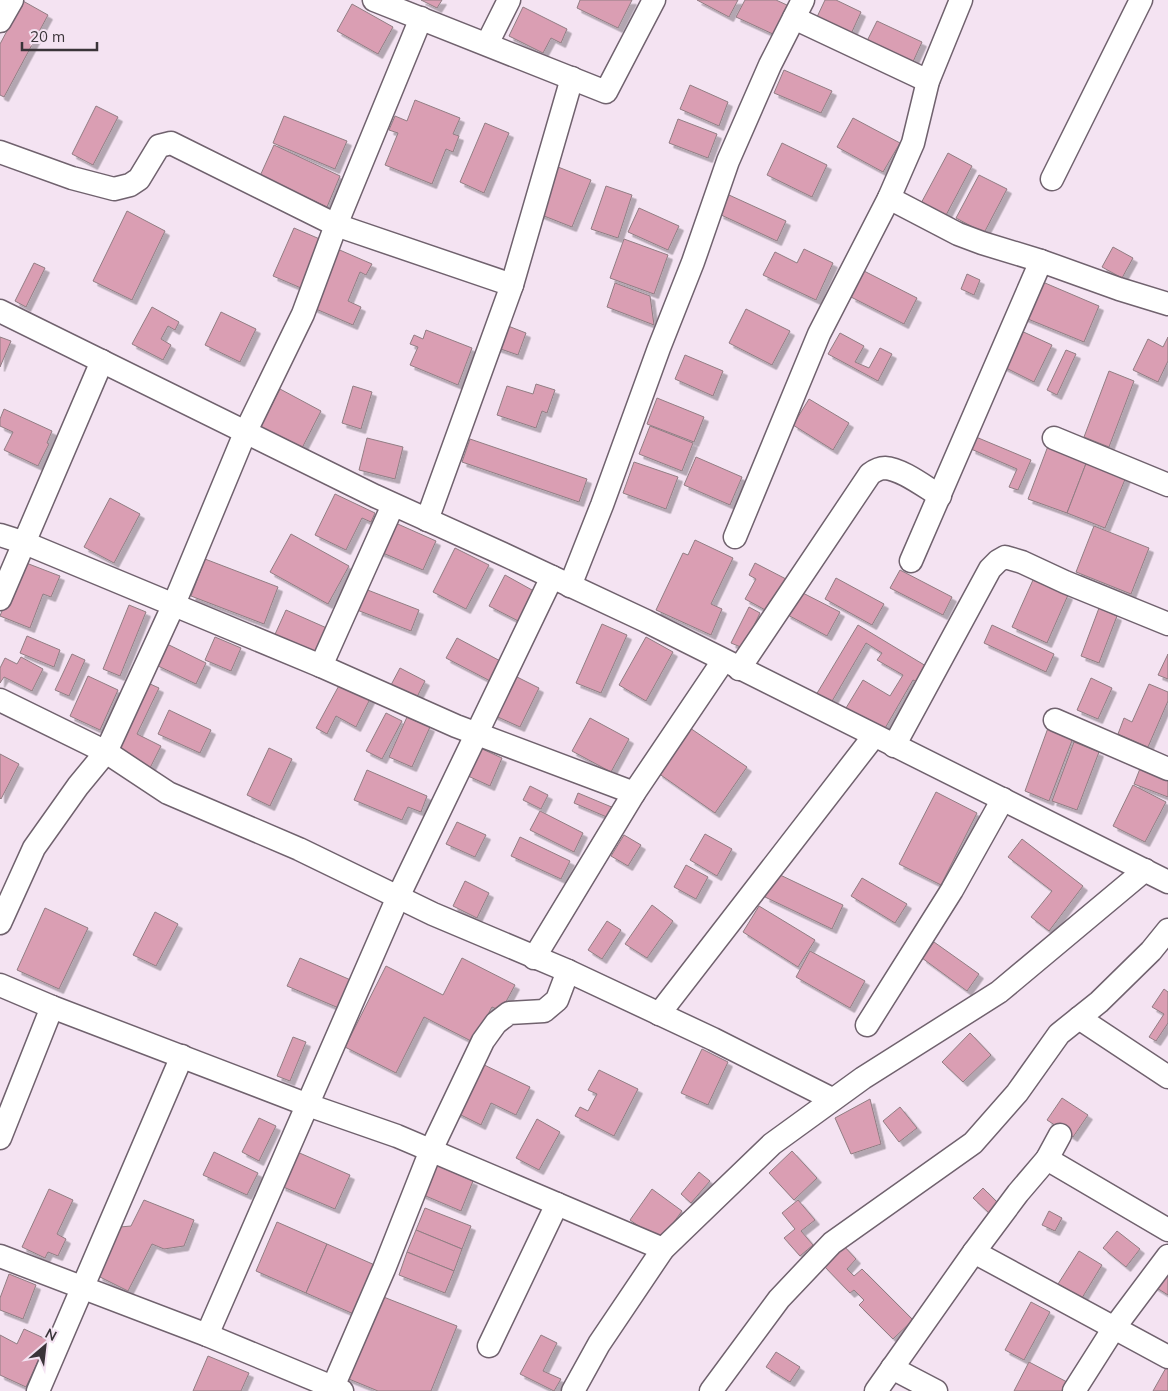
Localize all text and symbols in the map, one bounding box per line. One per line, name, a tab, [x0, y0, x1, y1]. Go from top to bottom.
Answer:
scale bar	[22, 20, 98, 52]
text: 20 m	[30, 27, 65, 46]
north arrow	[20, 1321, 70, 1371]
text: N	[42, 1324, 60, 1345]

